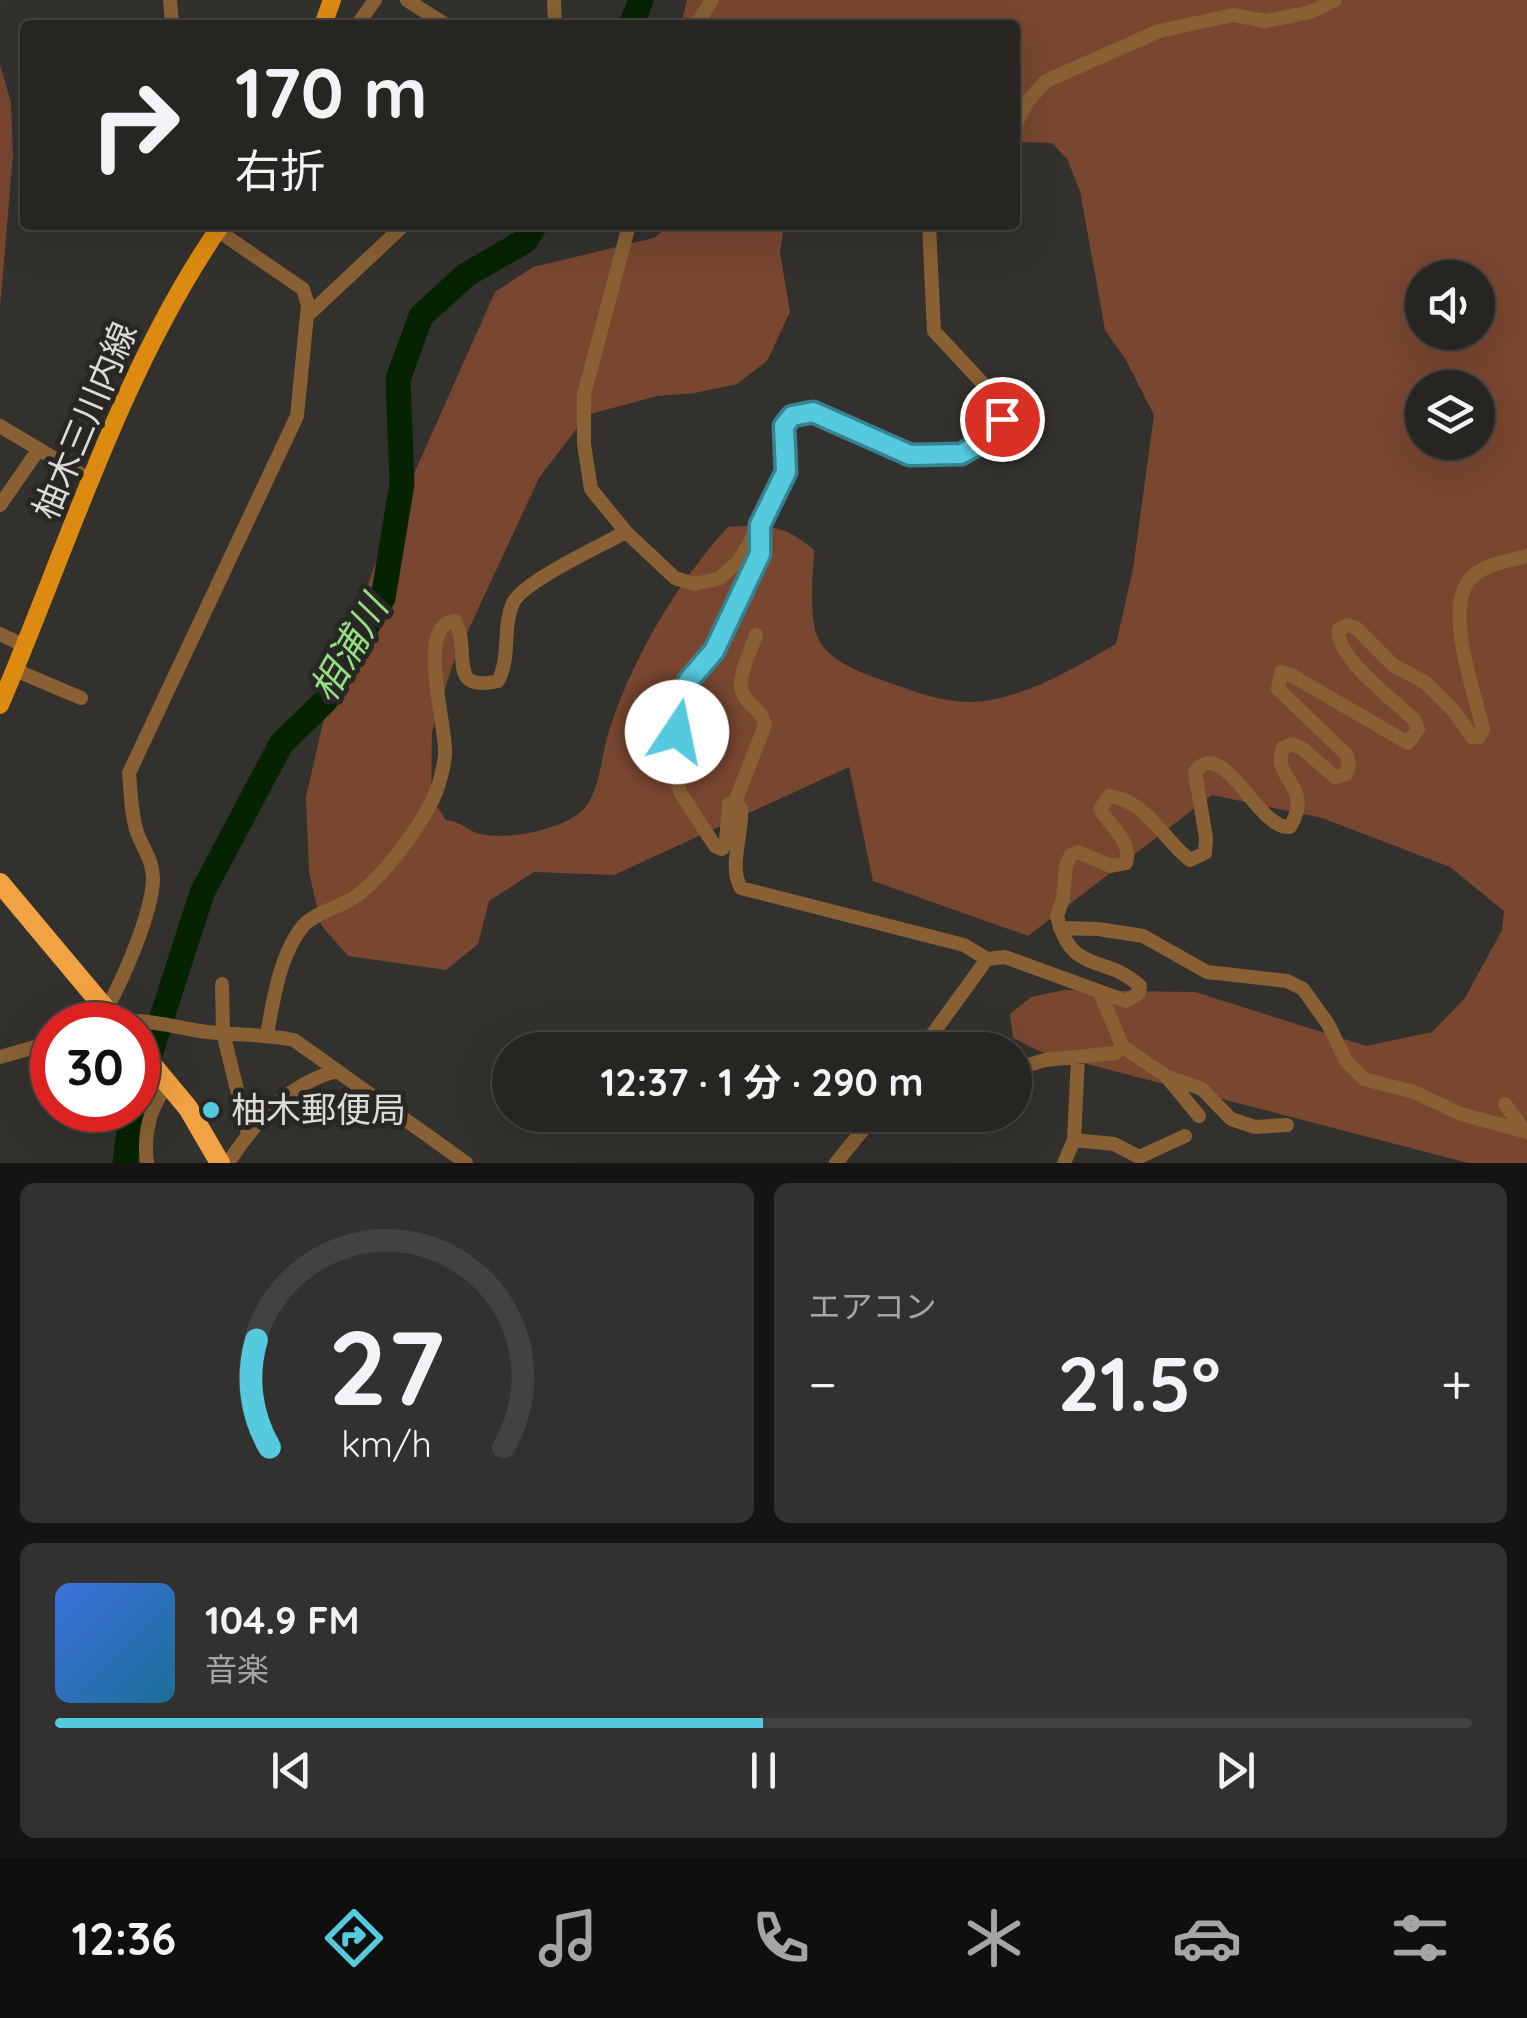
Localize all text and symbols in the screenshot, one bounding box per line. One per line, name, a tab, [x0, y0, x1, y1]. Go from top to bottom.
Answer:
text: 170 m	[235, 48, 428, 136]
icon: right	[70, 60, 200, 190]
text: 右折	[235, 142, 325, 198]
map controls	[1405, 260, 1495, 460]
button: sound	[1405, 260, 1495, 350]
street label: 柚木三川内線	[23, 315, 145, 526]
button: layers	[1405, 370, 1495, 460]
pin	[960, 377, 1045, 462]
icon: arrive	[975, 392, 1030, 447]
water label: 相浦川	[299, 584, 399, 710]
position arrow	[625, 680, 729, 784]
speed limit sign: 30	[30, 1002, 160, 1132]
text: 12:37 · 1 分 · 290 m	[600, 1058, 924, 1106]
place label: 柚木郵便局	[231, 1087, 406, 1131]
marker: 柚木郵便局	[200, 1099, 222, 1121]
text: エアコン	[809, 1286, 937, 1326]
text: 27	[329, 1301, 445, 1431]
text: 21.5°	[1057, 1336, 1221, 1430]
text: −	[809, 1349, 837, 1418]
text: +	[1441, 1349, 1472, 1418]
text: km/h	[341, 1421, 432, 1466]
text: 104.9 FM	[205, 1596, 360, 1644]
text: 音楽	[205, 1649, 269, 1689]
icon: previous	[264, 1743, 319, 1798]
icon: pause	[736, 1743, 791, 1798]
icon: next	[1208, 1743, 1263, 1798]
icon: directions	[319, 1903, 389, 1973]
icon: music	[533, 1903, 603, 1973]
icon: phone	[746, 1903, 816, 1973]
icon: climate	[959, 1903, 1029, 1973]
icon: car	[1172, 1903, 1242, 1973]
icon: filters	[1385, 1903, 1455, 1973]
text: 12:36	[72, 1910, 176, 1966]

